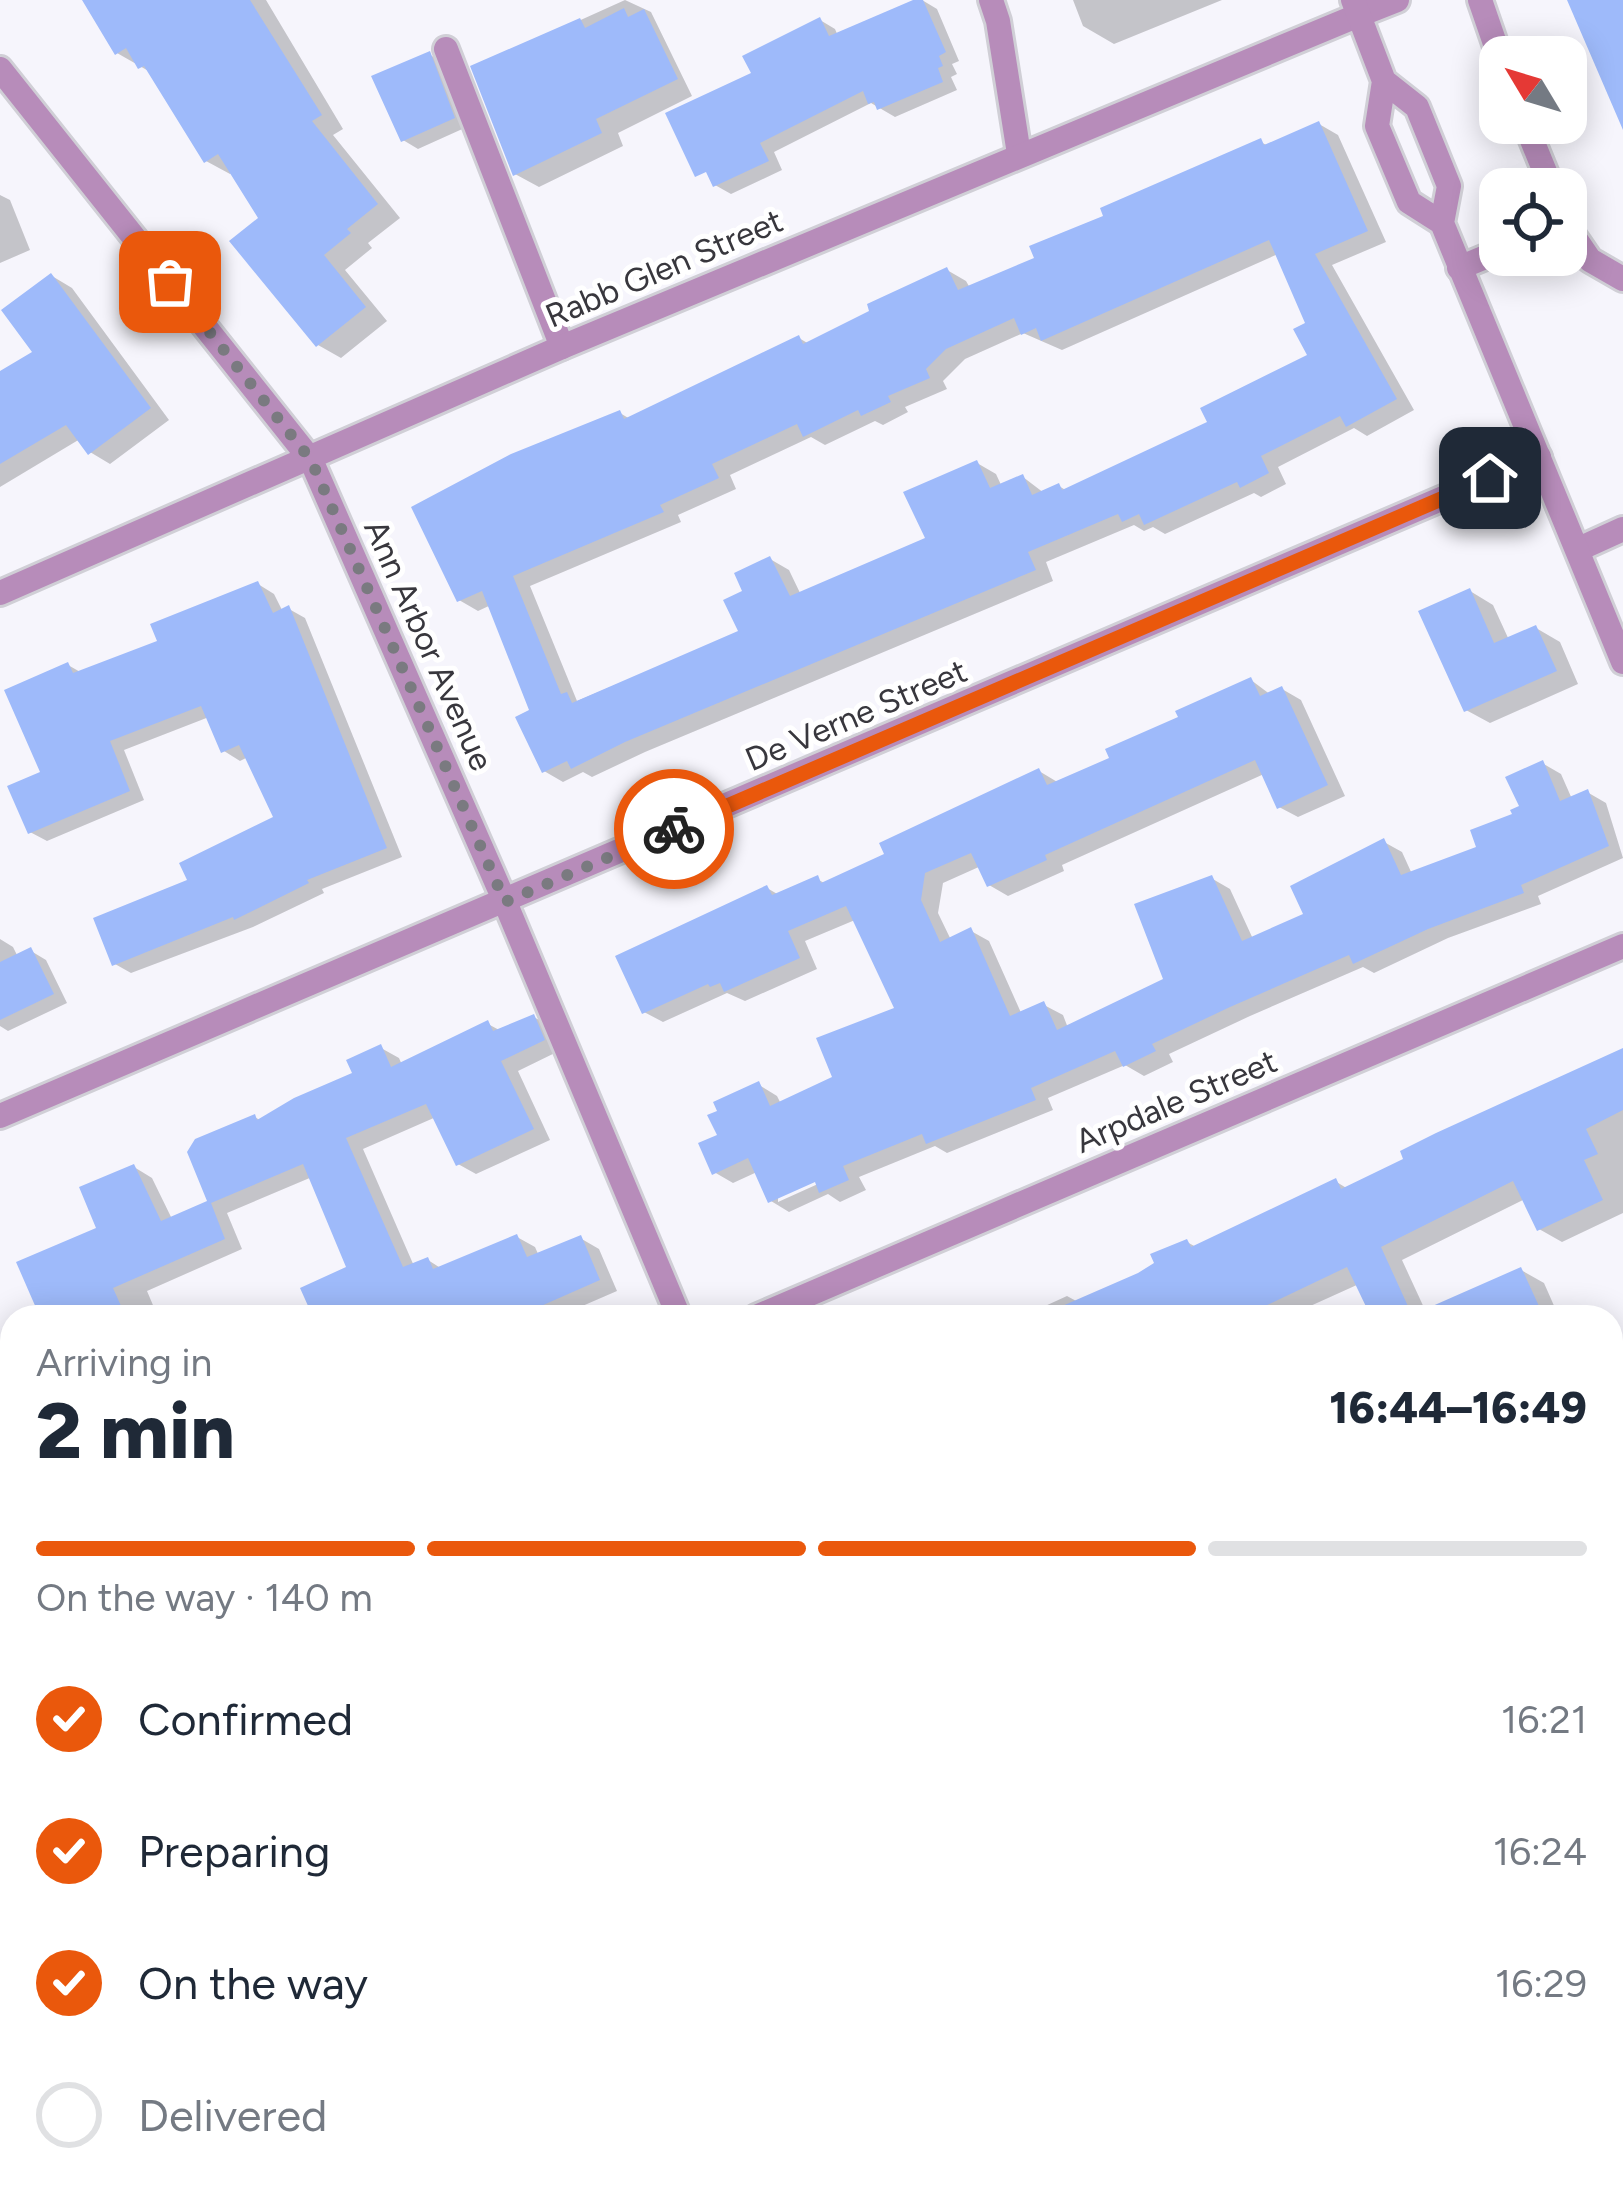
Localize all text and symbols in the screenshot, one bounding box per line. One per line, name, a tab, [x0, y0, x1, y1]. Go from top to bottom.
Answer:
north arrow	[1479, 36, 1587, 144]
map controls	[1479, 36, 1587, 276]
button: locate	[1479, 168, 1587, 276]
street label: Rabb Glen Street	[540, 200, 788, 336]
pin	[119, 231, 221, 333]
icon: bag	[137, 249, 203, 315]
pin	[1439, 427, 1541, 529]
icon: home	[1457, 445, 1523, 511]
street label: Ann Arbor Avenue	[356, 514, 502, 776]
street label: De Verne Street	[739, 651, 973, 779]
courier	[614, 769, 734, 889]
icon: bike	[641, 796, 707, 862]
street label: Arpdale Street	[1069, 1041, 1283, 1161]
text: Arriving in	[36, 1339, 212, 1386]
text: 16:44–16:49	[1329, 1380, 1587, 1434]
text: 2 min	[36, 1384, 235, 1478]
text: On the way · 140 m	[36, 1574, 373, 1621]
icon: check	[36, 1686, 102, 1752]
text: Confirmed	[138, 1692, 353, 1746]
text: 16:21	[1501, 1696, 1587, 1743]
icon: check	[36, 1818, 102, 1884]
text: Preparing	[138, 1824, 330, 1878]
text: 16:24	[1493, 1828, 1587, 1875]
icon: check	[36, 1950, 102, 2016]
text: On the way	[138, 1956, 368, 2010]
text: 16:29	[1495, 1960, 1587, 2007]
text: Delivered	[138, 2088, 327, 2142]

